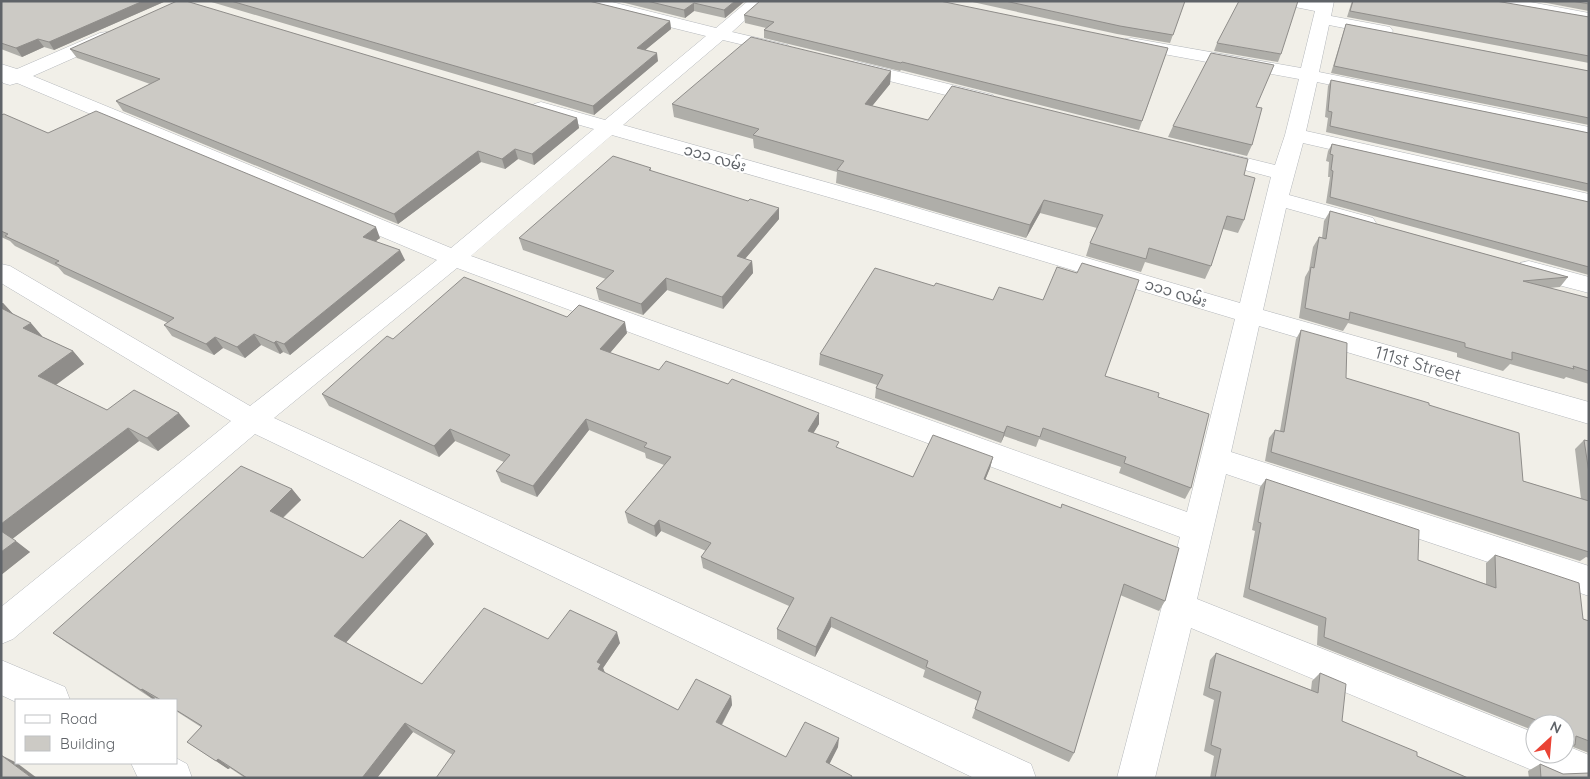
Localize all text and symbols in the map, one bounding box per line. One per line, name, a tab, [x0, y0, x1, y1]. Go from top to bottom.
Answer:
street label: ၁၁၁ လမ်း	[682, 140, 749, 176]
street label: ၁၁၁ လမ်း	[1143, 274, 1210, 311]
street label: 111st Street	[1372, 340, 1464, 387]
legend	[15, 699, 178, 764]
text: Road	[60, 709, 97, 728]
north arrow	[1525, 714, 1575, 764]
text: N	[1547, 717, 1564, 738]
text: Building	[60, 734, 115, 753]

